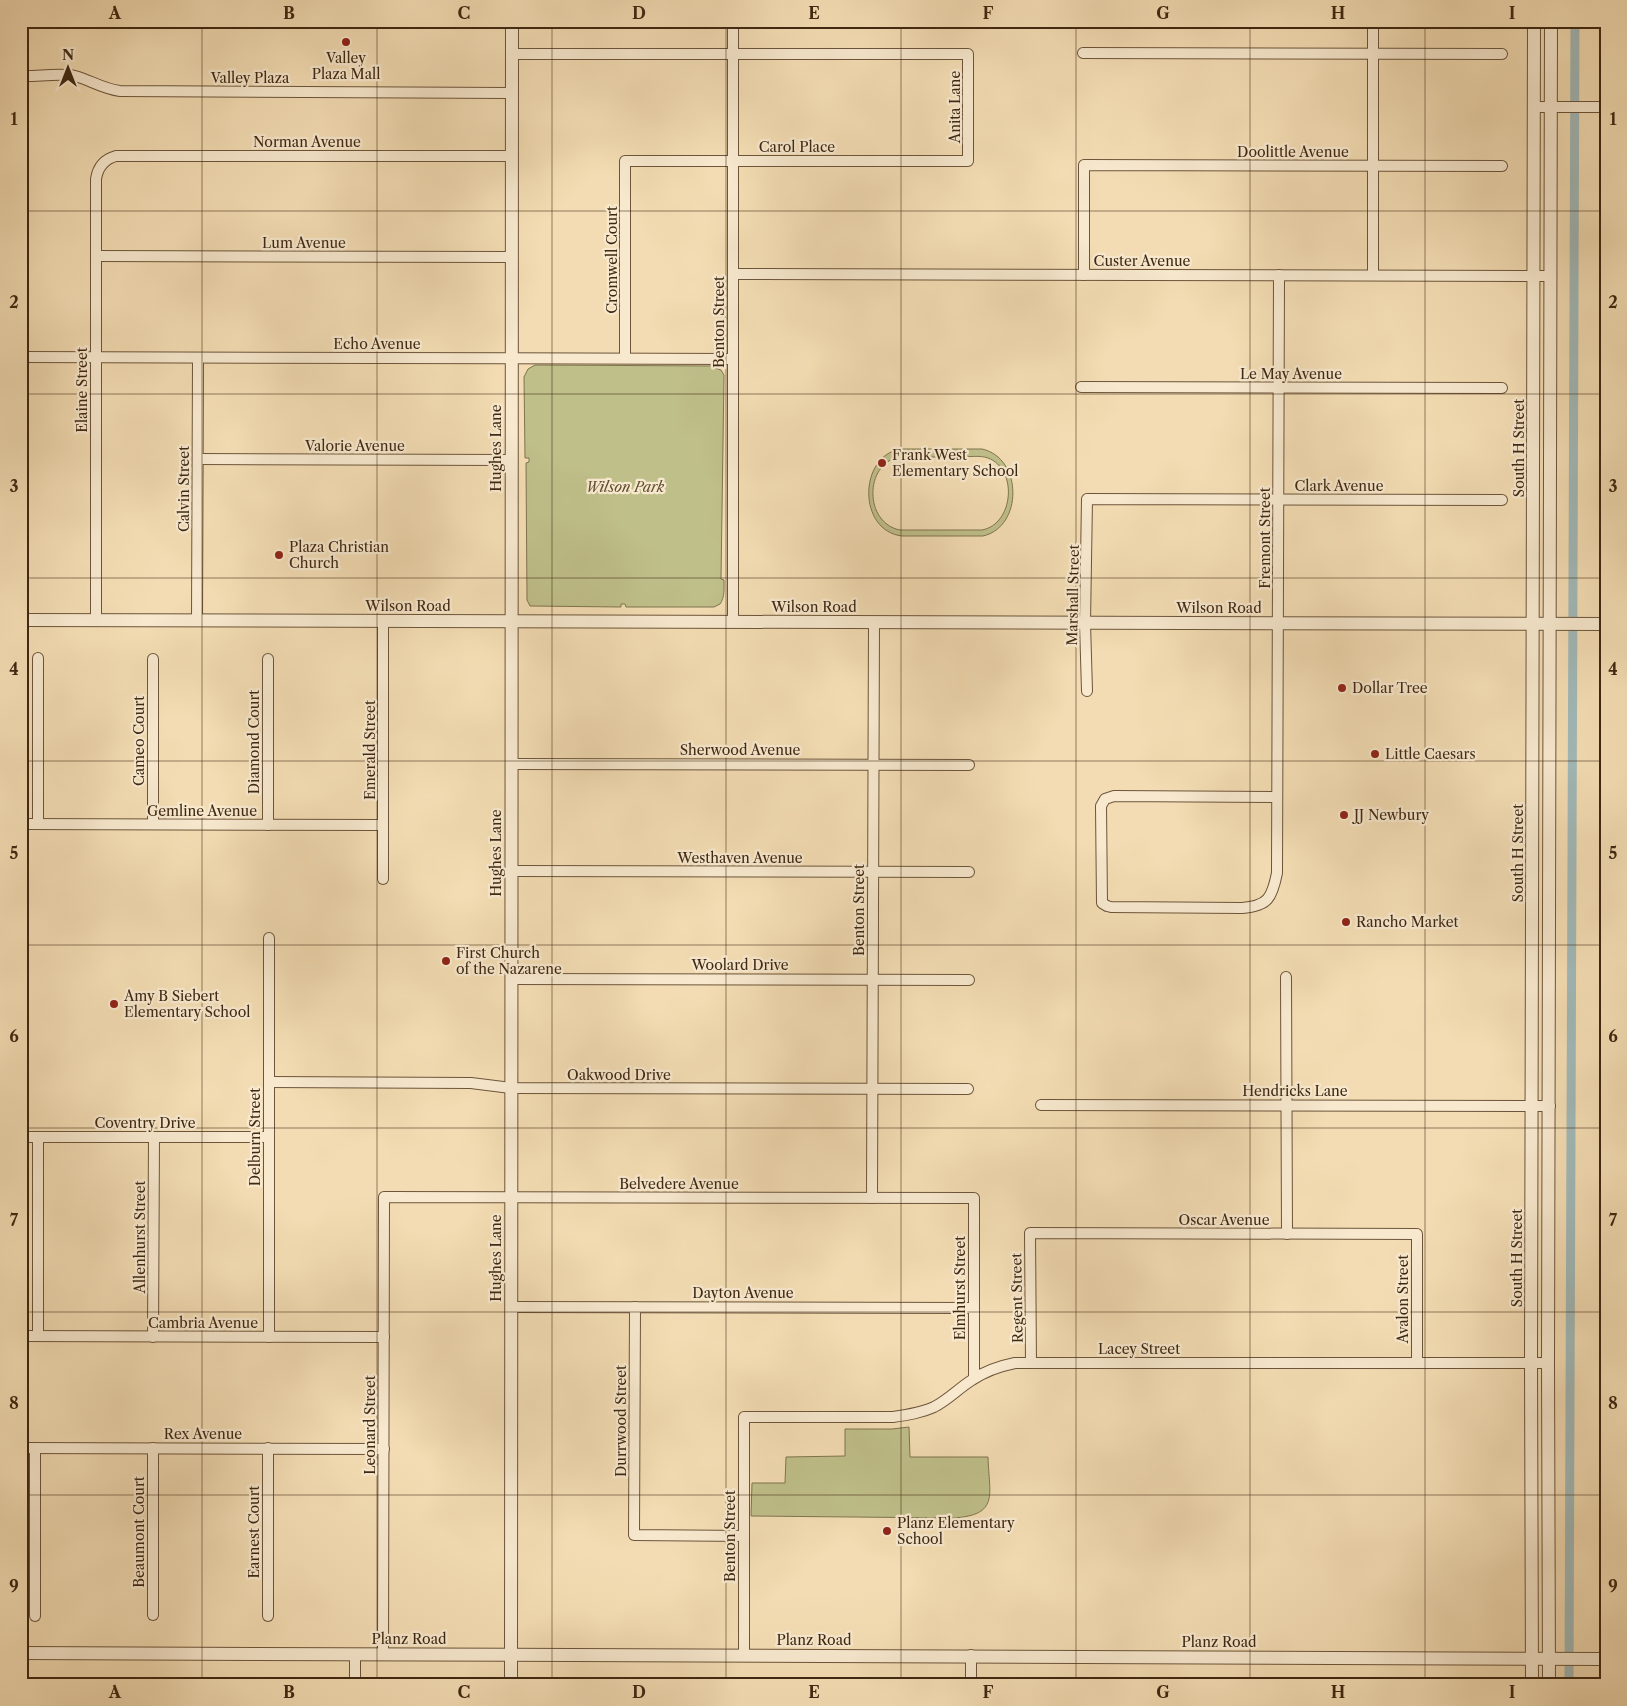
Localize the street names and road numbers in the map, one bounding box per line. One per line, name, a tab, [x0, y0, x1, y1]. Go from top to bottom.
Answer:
street label: Valley Plaza	[210, 69, 290, 87]
street label: Anita Lane	[946, 71, 964, 144]
street label: Norman Avenue	[253, 133, 361, 151]
street label: Carol Place	[759, 138, 835, 156]
street label: Doolittle Avenue	[1237, 143, 1349, 161]
street label: Cromwell Court	[603, 206, 621, 314]
street label: Lum Avenue	[262, 234, 346, 252]
street label: Custer Avenue	[1094, 252, 1191, 270]
street label: Benton Street	[710, 276, 728, 368]
street label: Echo Avenue	[333, 335, 421, 353]
street label: Elaine Street	[73, 347, 91, 433]
street label: Le May Avenue	[1240, 365, 1342, 383]
street label: South H Street	[1510, 399, 1528, 497]
street label: Hughes Lane	[487, 404, 505, 492]
street label: Valorie Avenue	[304, 437, 405, 455]
street label: Calvin Street	[175, 446, 193, 532]
street label: Clark Avenue	[1295, 477, 1384, 495]
street label: Fremont Street	[1256, 487, 1274, 589]
street label: Marshall Street	[1063, 544, 1083, 646]
street label: Wilson Road	[364, 597, 451, 615]
street label: Wilson Road	[770, 598, 857, 616]
street label: Wilson Road	[1175, 599, 1262, 617]
street label: Diamond Court	[245, 690, 263, 794]
street label: Cameo Court	[130, 696, 148, 786]
street label: Emerald Street	[361, 700, 379, 800]
street label: Sherwood Avenue	[680, 741, 801, 759]
street label: Gemline Avenue	[147, 802, 257, 820]
street label: South H Street	[1509, 804, 1527, 902]
street label: Hughes Lane	[487, 809, 505, 897]
street label: Westhaven Avenue	[676, 849, 803, 867]
street label: Benton Street	[850, 864, 868, 956]
street label: Woolard Drive	[690, 956, 789, 974]
street label: Oakwood Drive	[567, 1066, 671, 1084]
street label: Hendricks Lane	[1242, 1082, 1348, 1100]
street label: Delburn Street	[246, 1088, 264, 1186]
street label: Coventry Drive	[94, 1114, 196, 1132]
street label: Belvedere Avenue	[619, 1175, 739, 1193]
street label: Allenhurst Street	[131, 1180, 149, 1294]
street label: South H Street	[1508, 1209, 1526, 1307]
street label: Oscar Avenue	[1178, 1211, 1270, 1229]
street label: Hughes Lane	[487, 1214, 505, 1302]
street label: Elmhurst Street	[951, 1236, 969, 1340]
street label: Regent Street	[1007, 1253, 1027, 1343]
street label: Avalon Street	[1394, 1254, 1412, 1344]
street label: Dayton Avenue	[692, 1284, 794, 1302]
street label: Cambria Avenue	[148, 1314, 258, 1332]
street label: Lacey Street	[1098, 1340, 1180, 1358]
street label: Durrwood Street	[612, 1365, 630, 1477]
street label: Leonard Street	[361, 1375, 379, 1475]
street label: Rex Avenue	[164, 1425, 242, 1443]
street label: Beaumont Court	[130, 1476, 148, 1588]
street label: Earnest Court	[245, 1485, 263, 1579]
street label: Benton Street	[721, 1490, 739, 1582]
street label: Planz Road	[371, 1630, 447, 1648]
street label: Planz Road	[776, 1631, 852, 1649]
street label: Planz Road	[1181, 1633, 1257, 1651]

